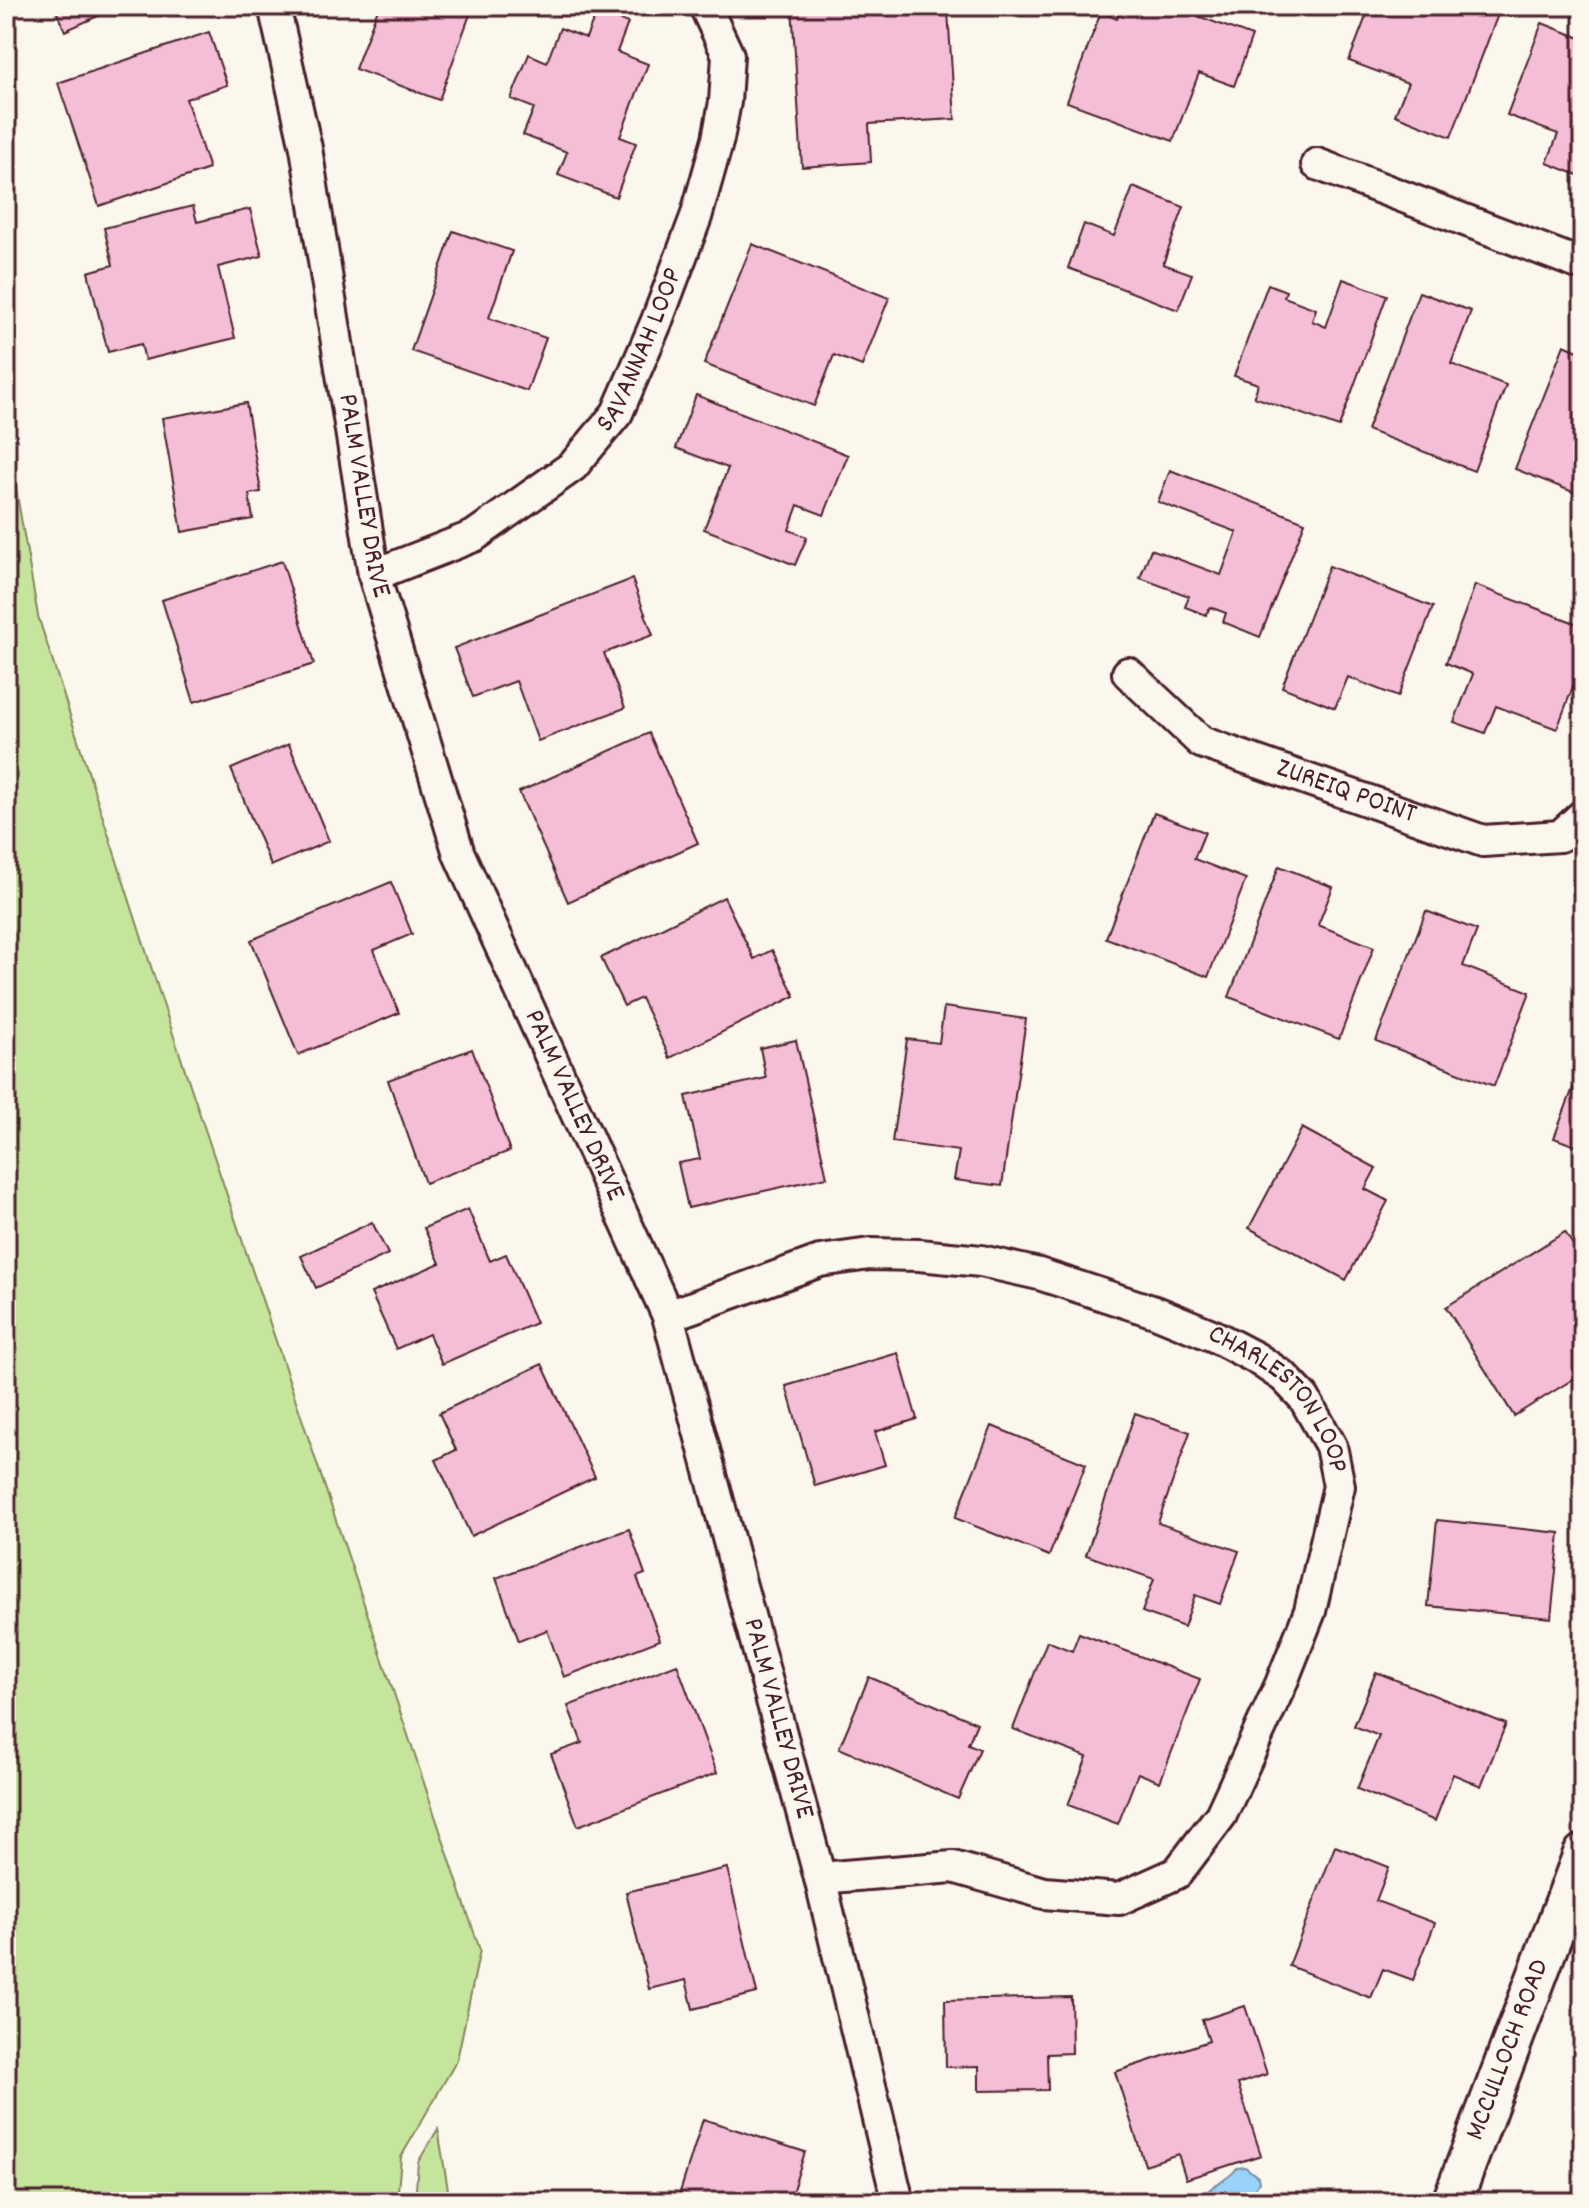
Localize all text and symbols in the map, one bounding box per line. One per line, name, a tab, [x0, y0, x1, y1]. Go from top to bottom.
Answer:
street label: SAVANNAH LOOP	[588, 263, 695, 442]
street label: PALM VALLEY DRIVE	[325, 391, 400, 603]
street label: ZUREIQ POINT	[1270, 750, 1421, 836]
street label: PALM VALLEY DRIVE	[512, 1004, 634, 1208]
street label: CHARLESTON LOOP	[1200, 1316, 1356, 1476]
street label: PALM VALLEY DRIVE	[731, 1614, 823, 1824]
street label: MCCULLOCH ROAD	[1457, 1954, 1561, 2147]

